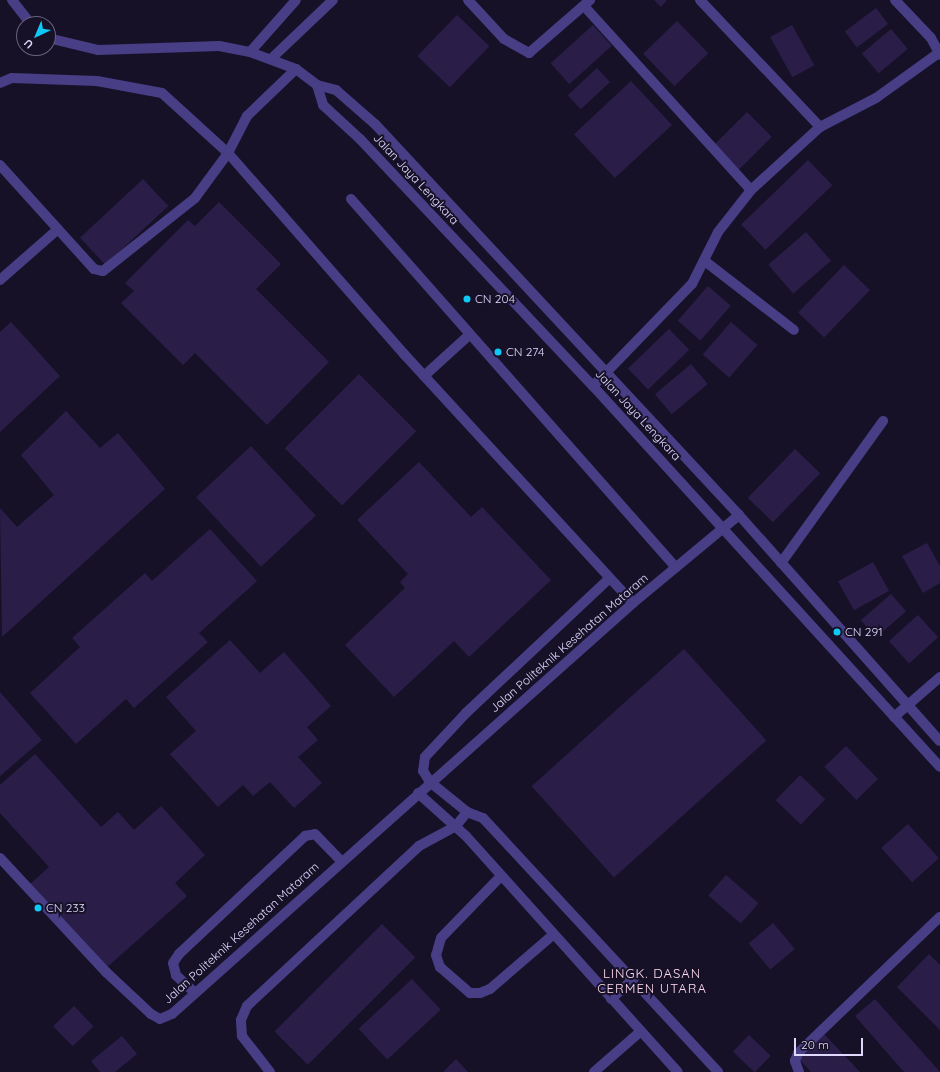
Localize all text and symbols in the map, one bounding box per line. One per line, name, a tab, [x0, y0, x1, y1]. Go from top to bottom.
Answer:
north arrow	[16, 16, 56, 56]
text: U	[21, 36, 36, 52]
street label: Jalan Jaya Lengkara	[370, 131, 462, 227]
place label: CN 204	[475, 292, 515, 306]
marker: CN 204	[462, 294, 472, 304]
place label: CN 274	[506, 345, 544, 359]
marker: CN 274	[493, 347, 503, 357]
street label: Jalan Jaya Lengkara	[592, 367, 684, 463]
street label: Jalan Politeknik Kesehatan Mataram	[487, 571, 651, 715]
place label: CN 291	[845, 625, 883, 639]
marker: CN 291	[832, 627, 842, 637]
street label: Jalan Politeknik Kesehatan Mataram	[160, 859, 322, 1007]
place label: CN 233	[46, 901, 85, 915]
marker: CN 233	[33, 903, 43, 913]
district label: LINGK. DASAN CERMEN UTARA	[597, 966, 707, 997]
scale bar	[796, 1030, 865, 1056]
text: 20 m	[801, 1037, 829, 1052]

